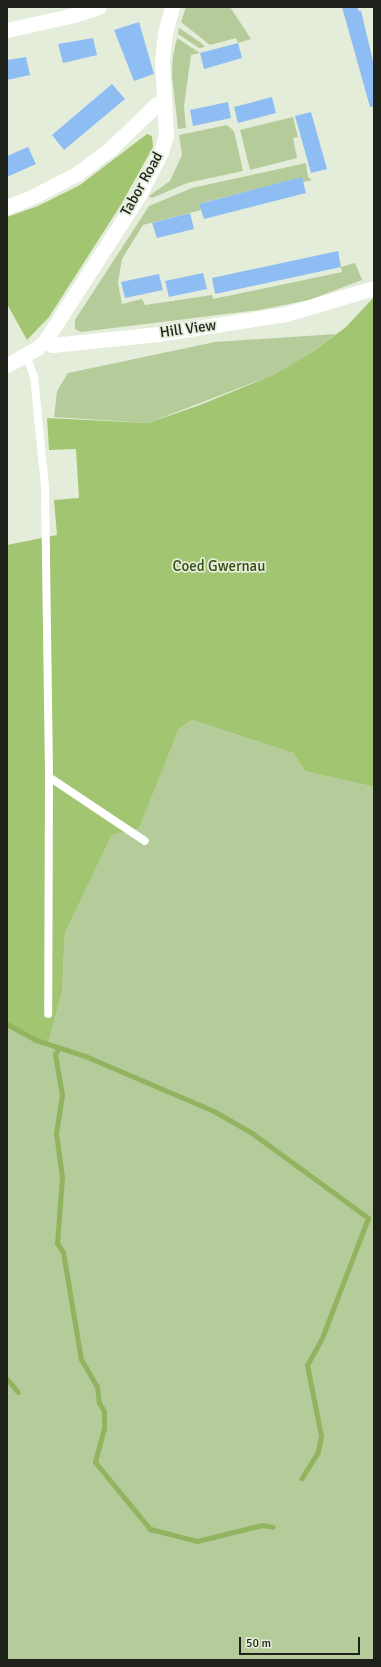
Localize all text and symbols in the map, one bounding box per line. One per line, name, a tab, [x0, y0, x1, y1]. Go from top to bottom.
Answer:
street label: Tabor Road	[117, 149, 167, 219]
street label: Hill View	[159, 316, 217, 342]
park label: Coed Gwernau	[173, 558, 265, 576]
scale bar	[241, 1629, 362, 1655]
text: 50 m	[246, 1636, 271, 1651]

